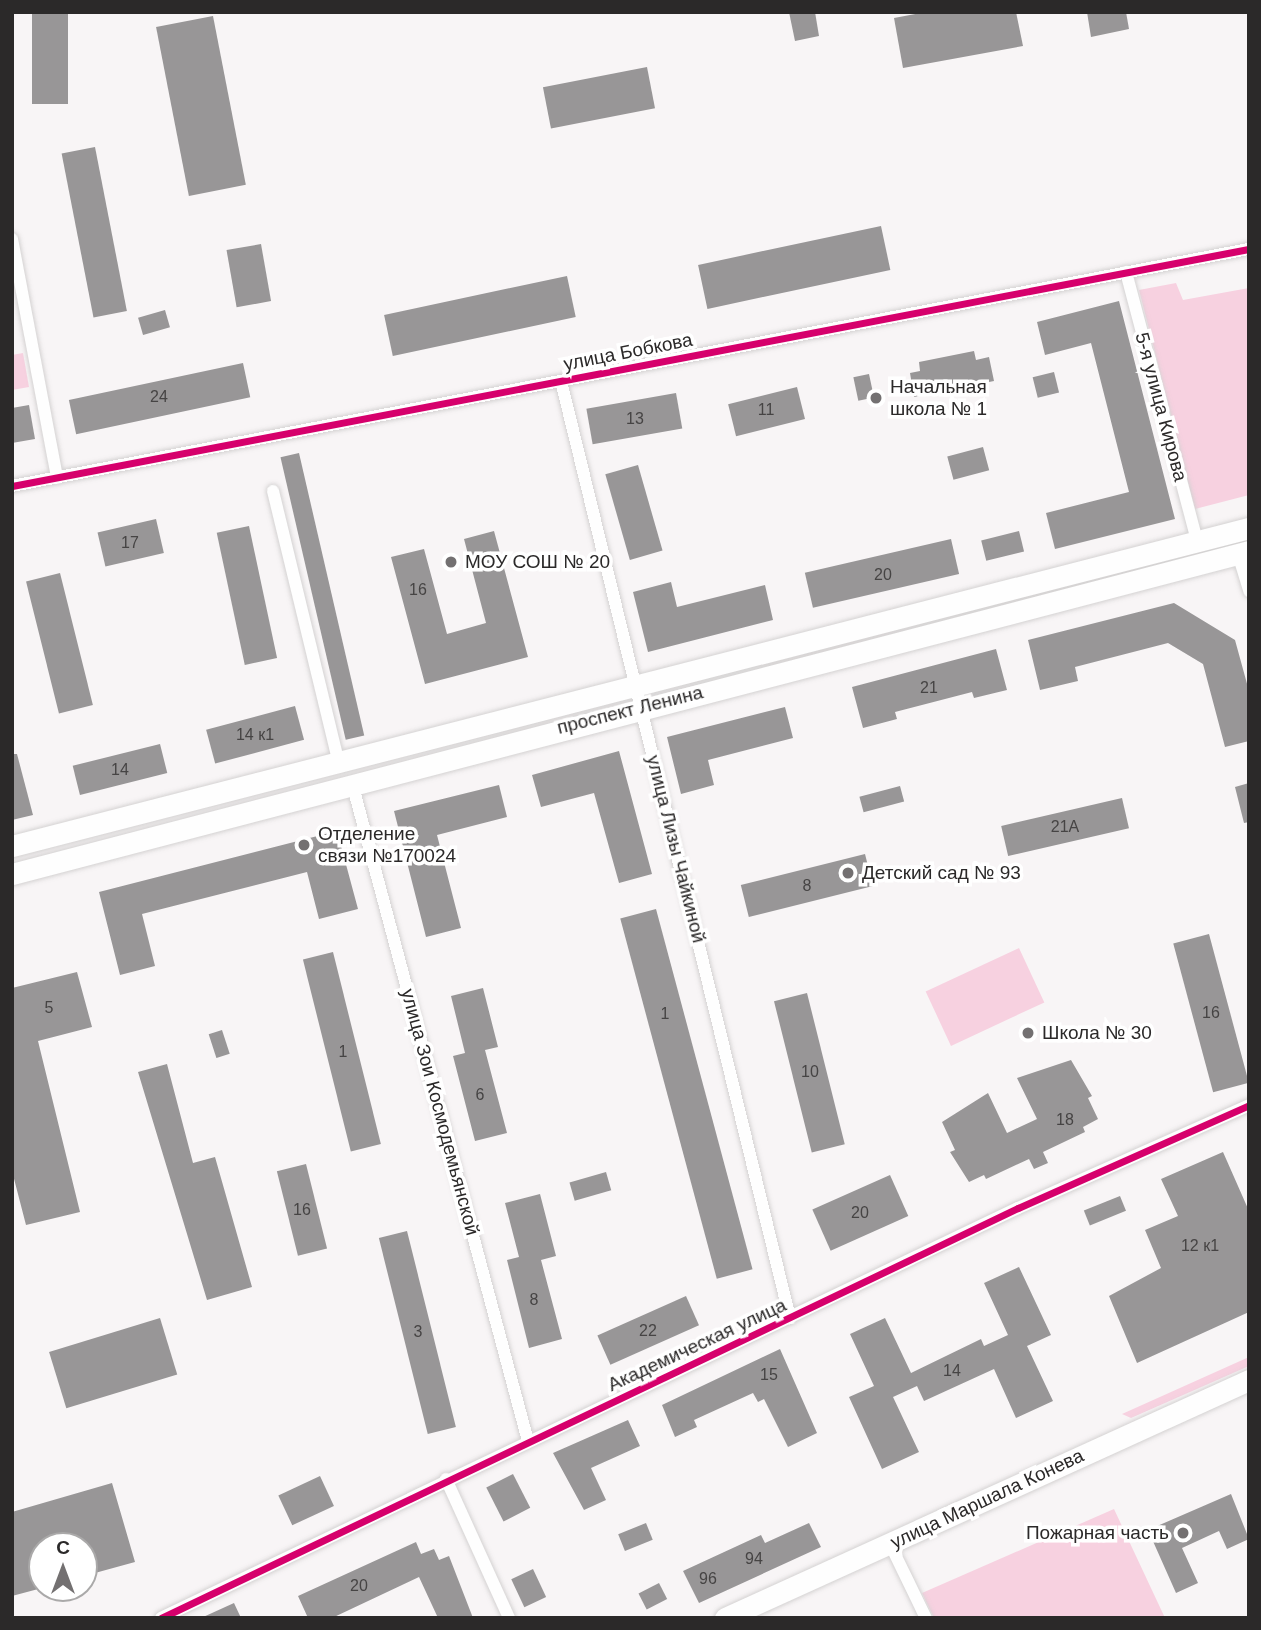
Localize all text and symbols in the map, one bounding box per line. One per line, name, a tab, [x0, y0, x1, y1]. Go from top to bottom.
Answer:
street label: улица Бобкова	[562, 328, 694, 376]
street label: 5-я улица Кирова	[1130, 330, 1192, 484]
place label: Начальная школа № 1	[890, 376, 987, 420]
house number: 24	[150, 387, 168, 407]
marker: Начальная школа № 1	[868, 390, 884, 406]
house number: 11	[758, 400, 774, 420]
house number: 13	[626, 409, 644, 429]
house number: 17	[121, 533, 139, 553]
place label: МОУ СОШ № 20	[465, 551, 610, 573]
marker: МОУ СОШ № 20	[443, 554, 459, 570]
house number: 20	[874, 565, 892, 585]
house number: 16	[409, 580, 427, 600]
house number: 21	[920, 678, 938, 698]
street label: проспект Ленина	[555, 681, 705, 739]
house number: 14 к1	[236, 725, 274, 745]
street label: улица Лизы Чайкиной	[642, 753, 710, 945]
house number: 14	[111, 760, 129, 780]
house number: 21А	[1051, 817, 1079, 837]
place label: Отделение связи №170024	[318, 823, 456, 867]
marker: Отделение связи №170024	[296, 837, 312, 853]
place label: Детский сад № 93	[862, 862, 1021, 884]
marker: Детский сад № 93	[840, 865, 856, 881]
house number: 8	[803, 876, 811, 896]
street label: улица Зои Космодемьянской	[396, 986, 484, 1238]
house number: 5	[45, 998, 53, 1018]
house number: 16	[1202, 1003, 1220, 1023]
house number: 1	[661, 1004, 669, 1024]
place label: Школа № 30	[1042, 1022, 1152, 1044]
marker: Школа № 30	[1020, 1025, 1036, 1041]
house number: 1	[339, 1042, 347, 1062]
house number: 10	[801, 1062, 819, 1082]
house number: 6	[476, 1085, 484, 1105]
house number: 18	[1056, 1110, 1074, 1130]
house number: 16	[293, 1200, 311, 1220]
house number: 20	[851, 1203, 869, 1223]
house number: 12 к1	[1181, 1236, 1219, 1256]
house number: 8	[530, 1290, 538, 1310]
street label: Академическая улица	[604, 1294, 790, 1396]
house number: 22	[639, 1321, 657, 1341]
house number: 3	[414, 1322, 422, 1342]
house number: 14	[943, 1361, 961, 1381]
house number: 15	[760, 1365, 778, 1385]
street label: улица Маршала Конева	[887, 1444, 1087, 1554]
place label: Пожарная часть	[1026, 1522, 1169, 1544]
marker: Пожарная часть	[1175, 1525, 1191, 1541]
north arrow	[28, 1532, 98, 1602]
text: С	[56, 1537, 70, 1558]
house number: 94	[745, 1549, 763, 1569]
house number: 96	[699, 1569, 717, 1589]
house number: 20	[350, 1576, 368, 1596]

